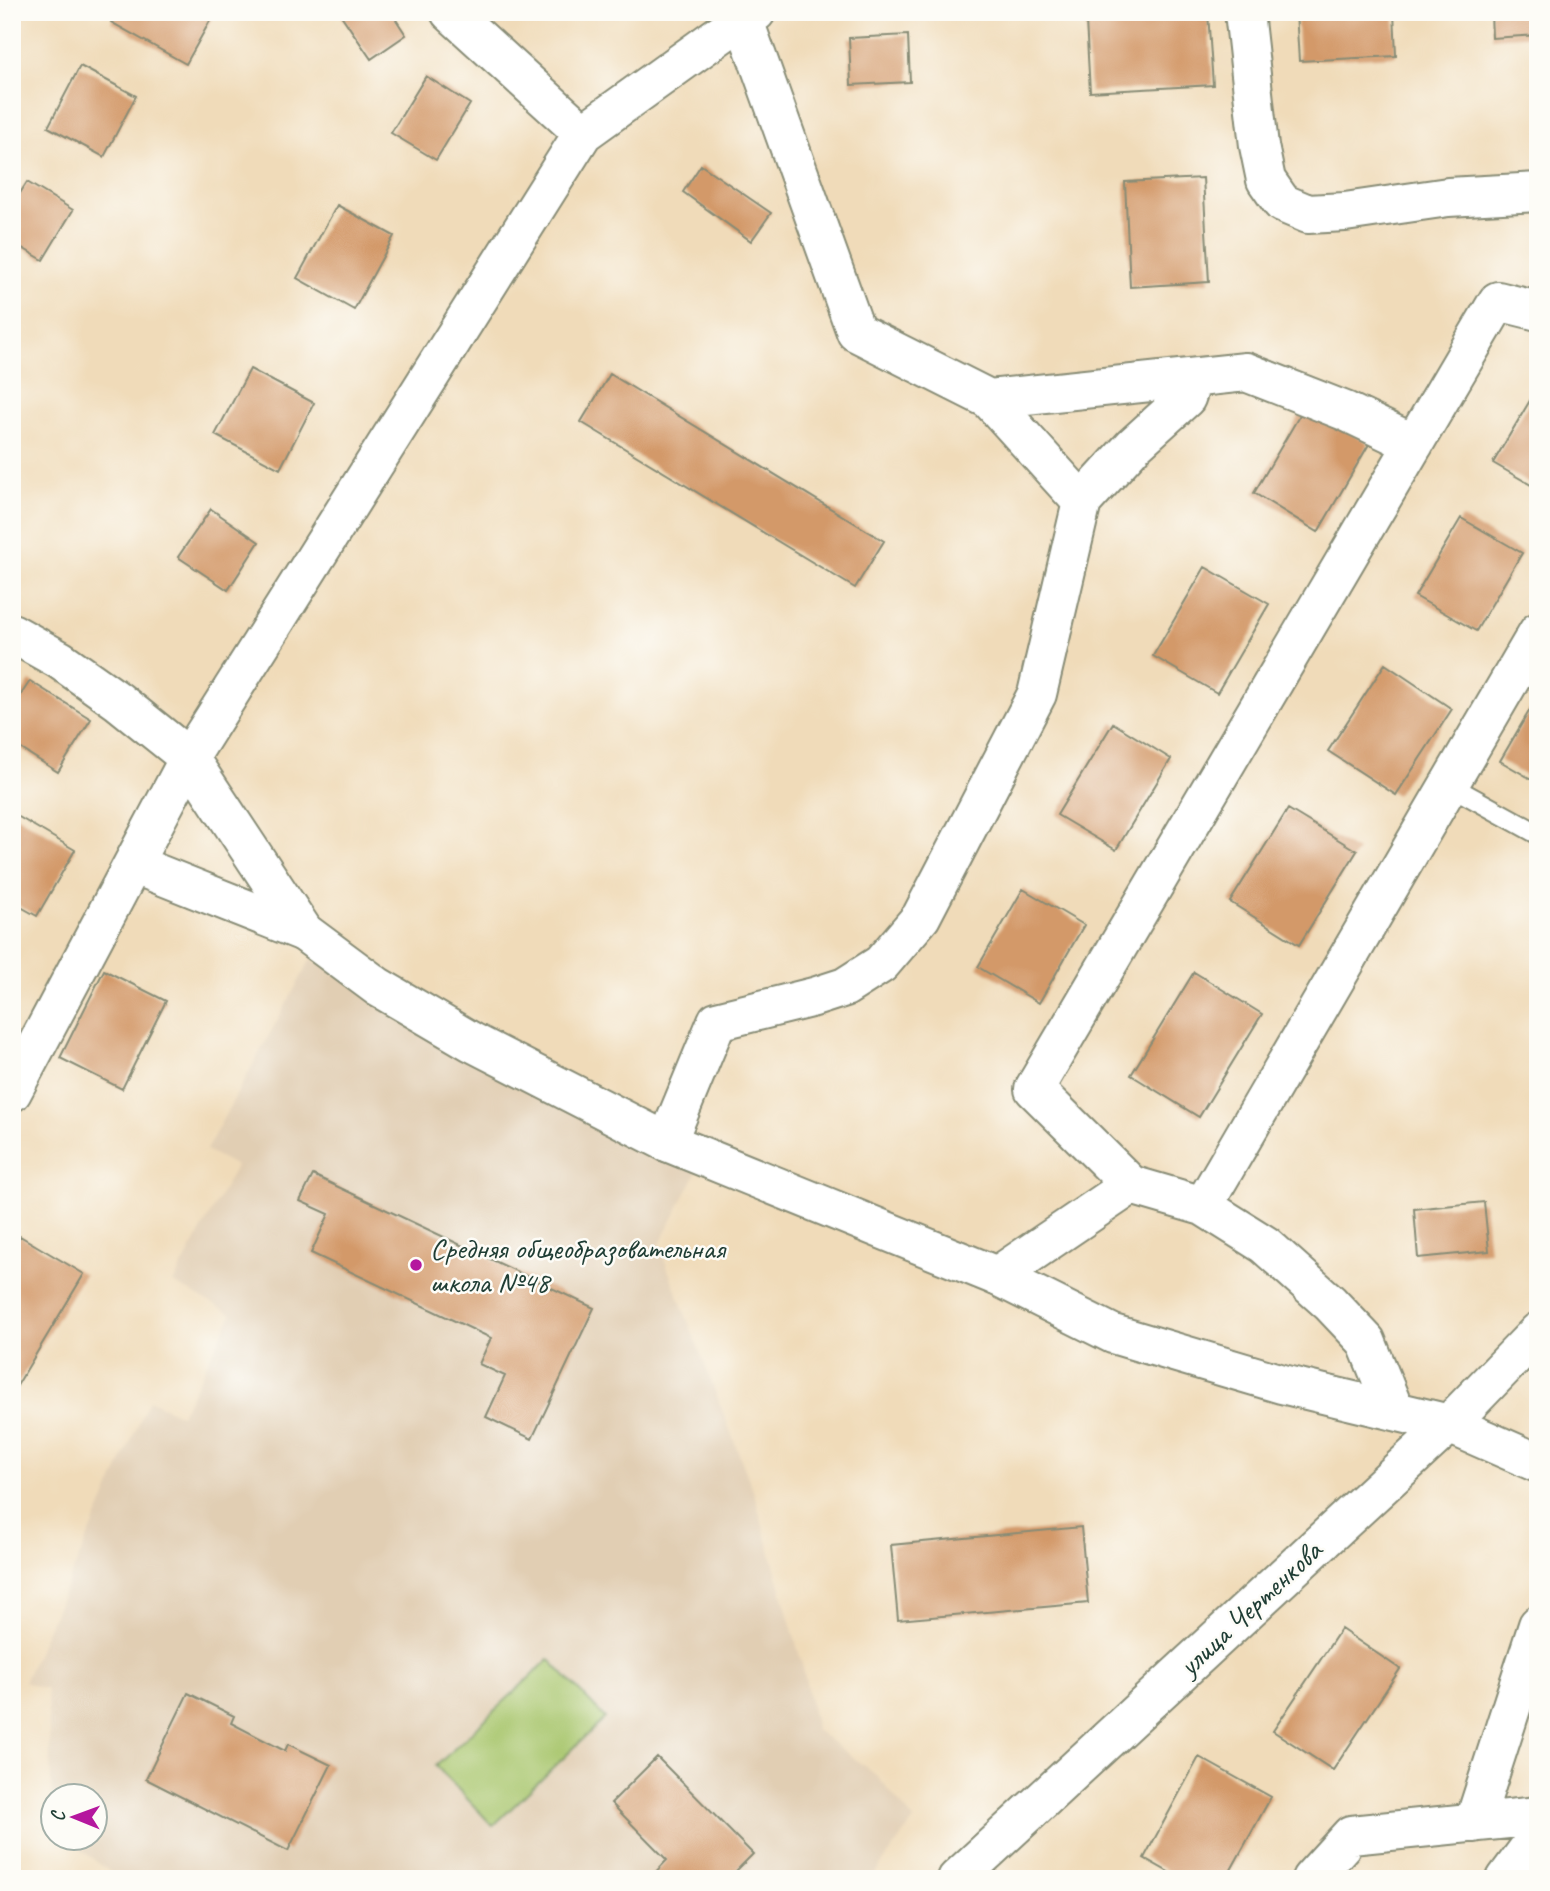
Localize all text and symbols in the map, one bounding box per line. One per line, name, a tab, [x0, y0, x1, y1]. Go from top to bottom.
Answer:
place label: Средняя общеобразовательная школа №48	[430, 1229, 727, 1301]
marker: Средняя общеобразовательная школа №48	[408, 1257, 424, 1273]
street label: улица Чертенкова	[1169, 1531, 1331, 1685]
north arrow	[38, 1783, 108, 1853]
text: С	[46, 1809, 70, 1822]

